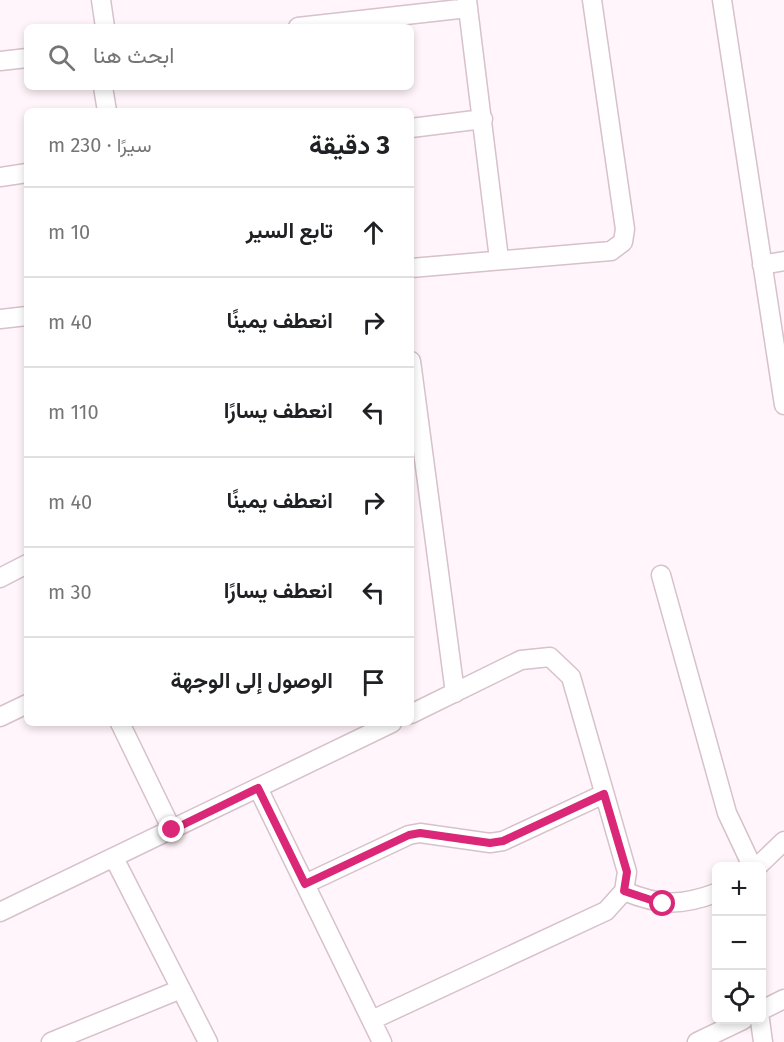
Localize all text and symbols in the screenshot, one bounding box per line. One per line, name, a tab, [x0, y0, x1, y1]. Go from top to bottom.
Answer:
search box	[24, 24, 414, 90]
icon: search	[45, 41, 78, 74]
text: ابحث هنا	[93, 42, 174, 69]
text: 3 دقيقة	[309, 130, 390, 161]
text: سيرًا · 230 m	[48, 133, 152, 157]
icon: ahead	[357, 216, 390, 249]
text: تابع السير	[246, 217, 333, 244]
text: 10 m	[48, 220, 90, 244]
icon: right	[357, 306, 390, 339]
text: انعطف يمينًا	[226, 307, 333, 334]
text: 40 m	[48, 310, 92, 334]
icon: left	[357, 396, 390, 429]
text: انعطف يسارًا	[224, 397, 333, 424]
text: 110 m	[48, 400, 99, 424]
icon: right	[357, 486, 390, 519]
text: انعطف يمينًا	[226, 487, 333, 514]
text: 40 m	[48, 490, 92, 514]
icon: left	[357, 576, 390, 609]
text: انعطف يسارًا	[224, 577, 333, 604]
text: 30 m	[48, 580, 92, 604]
icon: arrive	[357, 666, 390, 699]
text: الوصول إلى الوجهة	[170, 667, 333, 694]
route end	[158, 816, 184, 842]
map controls	[712, 862, 766, 1024]
button: +	[712, 862, 766, 916]
route start	[649, 890, 675, 916]
button: −	[712, 916, 766, 970]
button: locate	[712, 970, 766, 1024]

